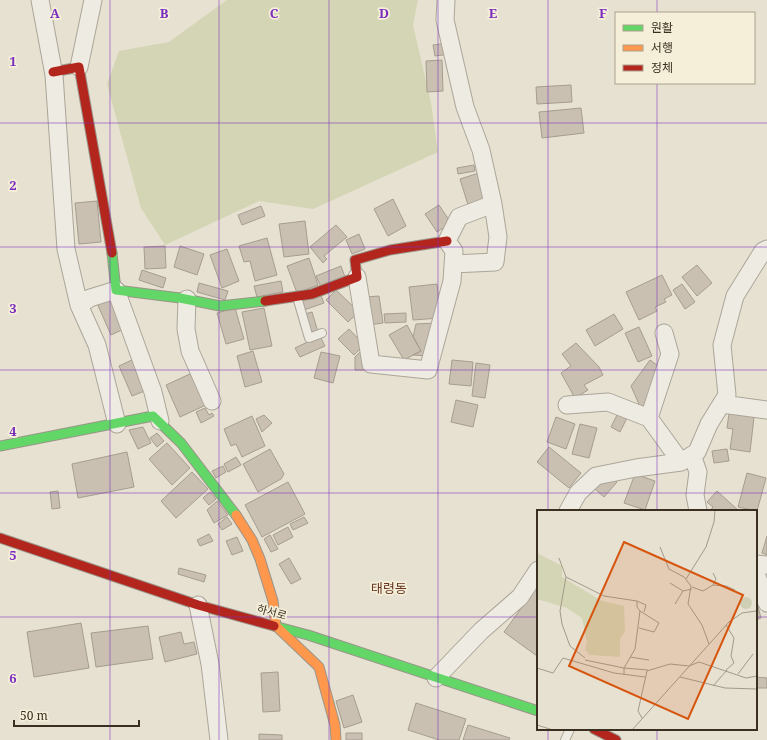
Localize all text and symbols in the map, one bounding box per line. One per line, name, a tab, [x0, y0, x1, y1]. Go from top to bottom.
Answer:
text: A	[50, 4, 60, 22]
text: B	[160, 4, 169, 22]
text: C	[270, 4, 279, 22]
text: D	[379, 4, 389, 22]
text: E	[489, 4, 498, 22]
text: F	[599, 4, 607, 22]
legend	[615, 12, 755, 84]
text: 원활	[651, 19, 673, 36]
text: 서행	[651, 39, 673, 56]
text: 1	[9, 52, 17, 70]
text: 정체	[651, 59, 673, 76]
text: 2	[9, 176, 17, 194]
text: 3	[9, 299, 17, 317]
text: 4	[9, 422, 17, 440]
inset map	[537, 510, 757, 730]
text: 5	[9, 546, 17, 564]
district label: 태령동	[371, 579, 407, 597]
street label: 하서로	[256, 600, 289, 623]
text: 6	[9, 669, 17, 687]
scale bar	[14, 702, 139, 728]
text: 50 m	[20, 707, 48, 724]

